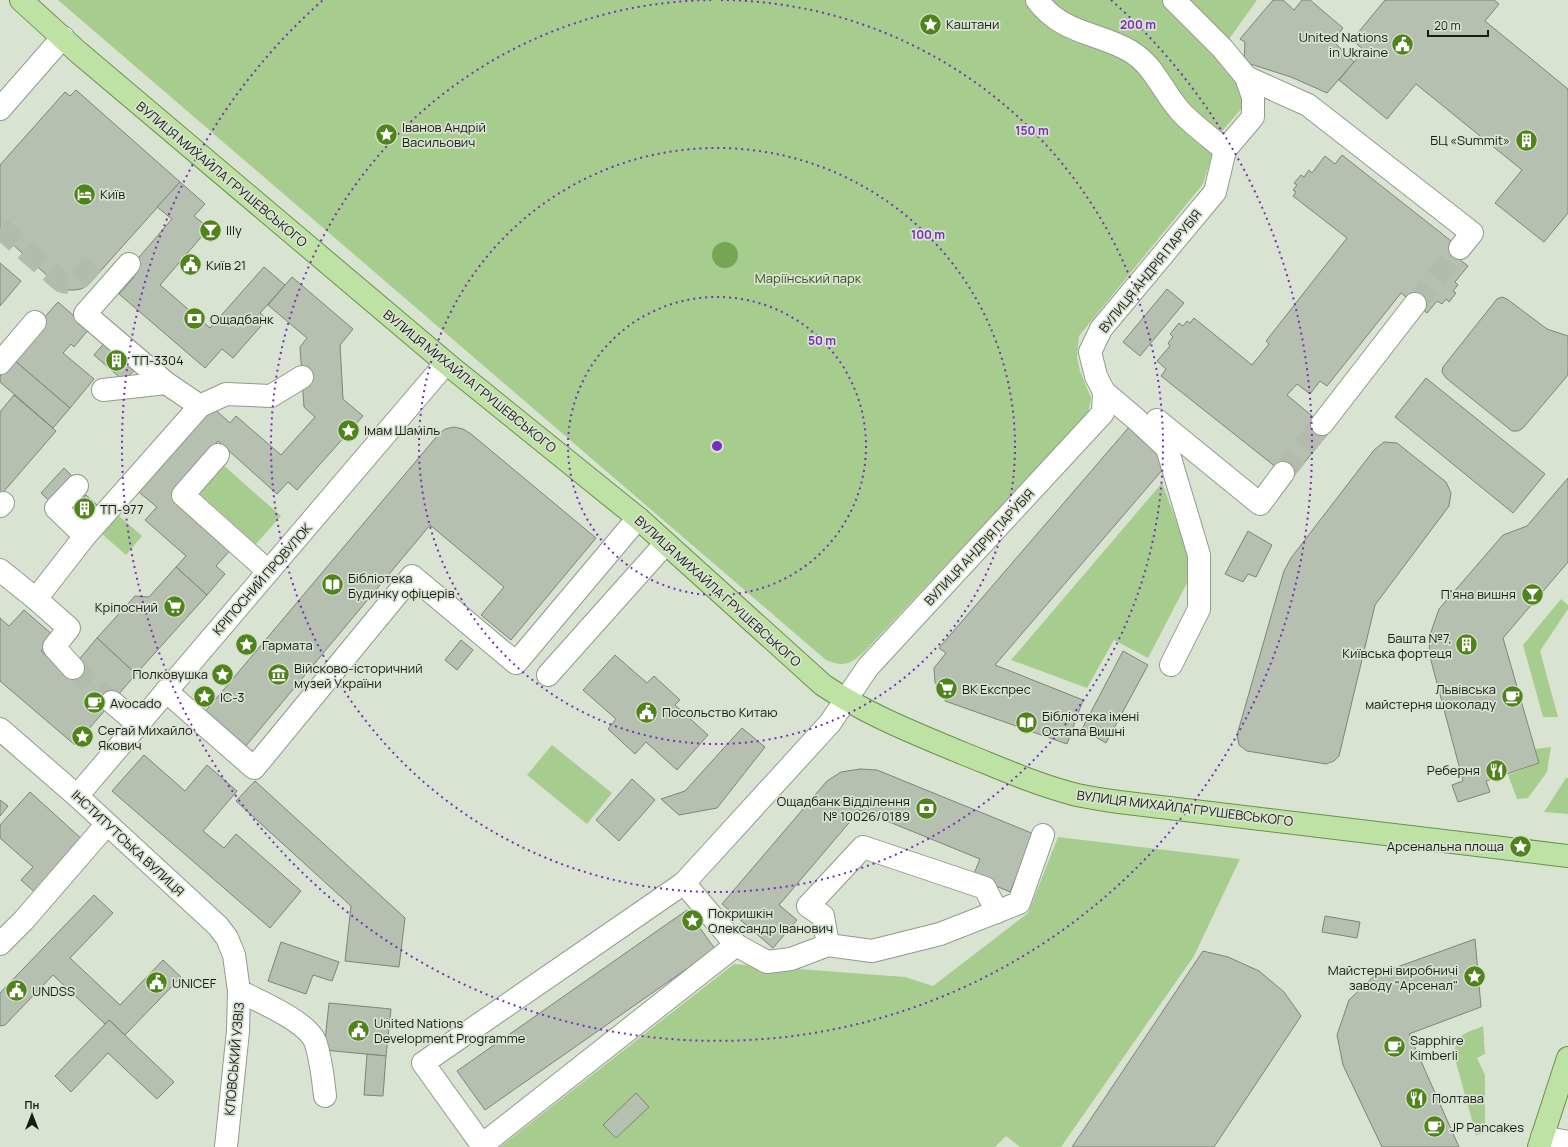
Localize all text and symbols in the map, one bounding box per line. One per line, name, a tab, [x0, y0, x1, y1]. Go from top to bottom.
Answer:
place icon: Каштани	[917, 11, 943, 37]
scale bar	[1428, 12, 1488, 38]
place label: Каштани	[946, 15, 999, 33]
text: 200 m	[1120, 16, 1156, 33]
text: 20 m	[1434, 17, 1461, 34]
place label: United Nations in Ukraine	[1299, 28, 1388, 61]
public building icon: United Nations in Ukraine	[1390, 31, 1416, 57]
street label: ВУЛИЦЯ МИХАЙЛА ГРУШЕВСЬКОГО	[133, 97, 312, 251]
place label: Іванов Андрій Васильович	[402, 118, 486, 151]
place icon: Іванов Андрій Васильович	[373, 121, 399, 147]
text: 150 m	[1015, 122, 1049, 139]
building icon: БЦ «Summit»	[1513, 127, 1539, 153]
place label: БЦ «Summit»	[1430, 131, 1510, 149]
hotel icon: Київ	[71, 181, 97, 207]
place label: Київ	[100, 185, 125, 203]
street label: ВУЛИЦЯ АНДРІЯ ПАРУБІЯ	[1095, 206, 1205, 336]
bar icon: Illy	[197, 217, 223, 243]
place label: Illy	[226, 221, 242, 239]
text: 100 m	[911, 226, 945, 243]
public building icon: Київ 21	[177, 252, 203, 278]
place label: Київ 21	[206, 256, 246, 274]
park label: Маріїнський парк	[755, 269, 862, 287]
street label: ВУЛИЦЯ МИХАЙЛА ГРУШЕВСЬКОГО	[380, 305, 561, 457]
bank icon: Ощадбанк	[181, 306, 207, 332]
place label: Ощадбанк	[210, 310, 274, 328]
text: 50 m	[808, 332, 836, 349]
building icon: ТП-3304	[103, 347, 129, 373]
place label: ТП-3304	[132, 351, 184, 369]
place icon: Імам Шаміль	[336, 417, 362, 443]
place label: Імам Шаміль	[364, 421, 440, 439]
centre of rings	[710, 439, 724, 453]
street label: ВУЛИЦЯ АНДРІЯ ПАРУБІЯ	[920, 485, 1038, 609]
building icon: ТП-977	[72, 496, 98, 522]
place label: ТП-977	[100, 500, 144, 518]
street label: ВУЛИЦЯ МИХАЙЛА ГРУШЕВСЬКОГО	[631, 511, 805, 671]
street label: КРІПОСНИЙ ПРОВУЛОК	[208, 519, 316, 639]
place label: Бібліотека Будинку офіцерів	[348, 569, 455, 602]
library icon: Бібліотека Будинку офіцерів	[320, 572, 346, 598]
bar icon: П'яна вишня	[1519, 581, 1545, 607]
place label: П'яна вишня	[1441, 585, 1516, 603]
supermarket icon: Кріпосний	[161, 594, 187, 620]
place label: Кріпосний	[95, 598, 158, 616]
place label: Башта №7, Київська фортеця	[1342, 629, 1452, 662]
place icon: Гармата	[233, 632, 259, 658]
building icon: Башта №7, Київська фортеця	[1454, 632, 1480, 658]
place label: Гармата	[262, 636, 313, 654]
place label: Війсково-історичний музей України	[294, 659, 423, 692]
place icon: Полковушка	[210, 661, 236, 687]
museum icon: Війсково-історичний музей України	[266, 662, 292, 688]
place label: Полковушка	[132, 665, 208, 683]
supermarket icon: ВК Експрес	[934, 676, 960, 702]
place label: ВК Експрес	[962, 680, 1031, 698]
place label: Львівська майстерня шоколаду	[1365, 680, 1496, 713]
cafe icon: Львівська майстерня шоколаду	[1499, 683, 1525, 709]
place icon: ІС-3	[191, 684, 217, 710]
place label: ІС-3	[220, 688, 244, 706]
cafe icon: Avocado	[81, 690, 107, 716]
place label: Avocado	[110, 694, 162, 712]
public building icon: Посольство Китаю	[633, 699, 659, 725]
place label: Посольство Китаю	[662, 703, 778, 721]
place label: Бібліотека імені Остапа Вишні	[1042, 707, 1139, 740]
library icon: Бібліотека імені Остапа Вишні	[1013, 710, 1039, 736]
place label: Сегай Михайло Якович	[98, 721, 193, 754]
place icon: Сегай Михайло Якович	[70, 724, 96, 750]
restaurant icon: Реберня	[1483, 757, 1509, 783]
place label: Реберня	[1427, 761, 1480, 779]
street label: ІНСТИТУТСЬКА ВУЛИЦЯ	[68, 786, 188, 900]
street label: ВУЛИЦЯ МИХАЙЛА ГРУШЕВСЬКОГО	[1076, 786, 1295, 830]
place label: Ощадбанк Відділення № 10026/0189	[777, 792, 910, 825]
bank icon: Ощадбанк Відділення № 10026/0189	[913, 795, 939, 821]
place icon: Арсенальна площа	[1507, 833, 1533, 859]
place label: Арсенальна площа	[1387, 837, 1504, 855]
place label: Покришкін Олександр Іванович	[708, 904, 833, 937]
place icon: Покришкін Олександр Іванович	[680, 907, 706, 933]
place label: Майстерні виробничі заводу "Арсенал"	[1328, 961, 1458, 994]
place icon: Майстерні виробничі заводу "Арсенал"	[1461, 964, 1487, 990]
public building icon: UNICEF	[143, 970, 169, 996]
place label: UNICEF	[172, 974, 217, 992]
public building icon: UNDSS	[4, 978, 30, 1004]
place label: UNDSS	[32, 982, 75, 1000]
street label: КЛОВСЬКИЙ УЗВІЗ	[220, 1001, 248, 1116]
place label: United Nations Development Programme	[374, 1014, 526, 1047]
public building icon: United Nations Development Programme	[345, 1017, 371, 1043]
place label: Sapphire Kimberli	[1410, 1031, 1464, 1064]
cafe icon: Sapphire Kimberli	[1381, 1034, 1407, 1060]
restaurant icon: Полтава	[1404, 1085, 1430, 1111]
place label: Полтава	[1432, 1089, 1484, 1107]
north arrow	[12, 1095, 52, 1135]
text: Пн	[25, 1097, 40, 1112]
cafe icon: JP Pancakes	[1421, 1114, 1447, 1140]
place label: JP Pancakes	[1450, 1118, 1524, 1136]

